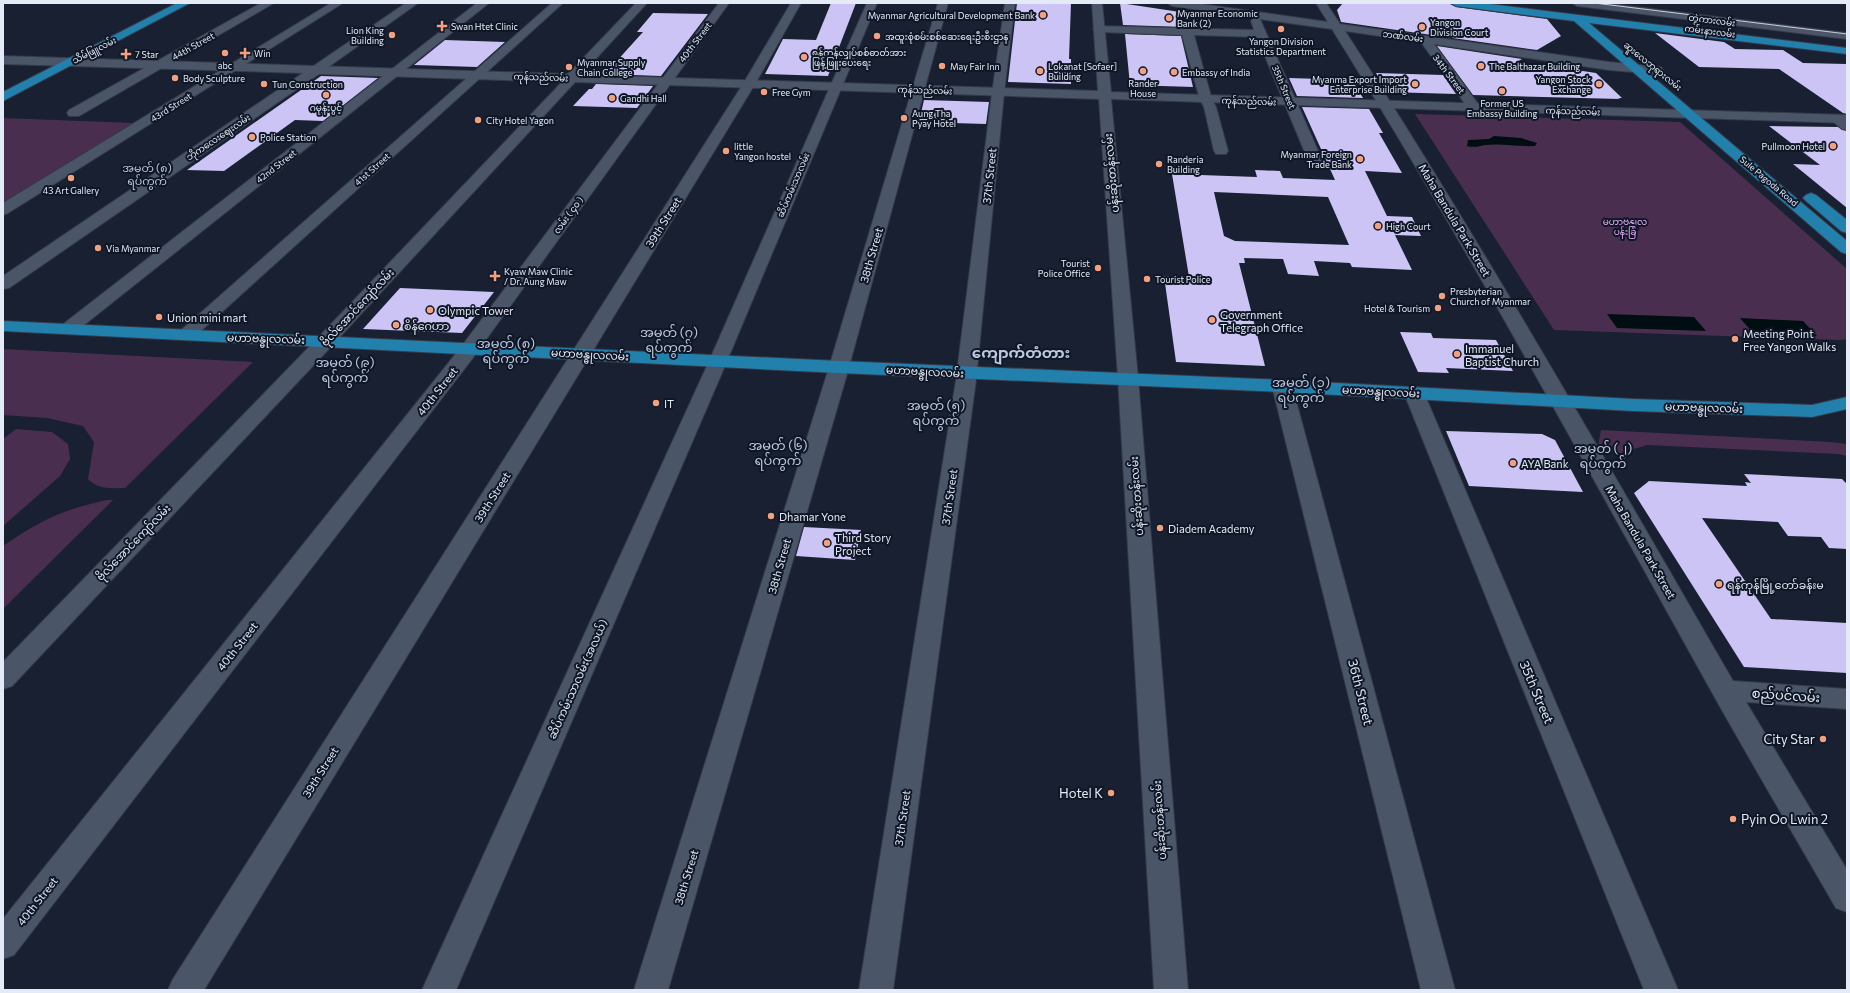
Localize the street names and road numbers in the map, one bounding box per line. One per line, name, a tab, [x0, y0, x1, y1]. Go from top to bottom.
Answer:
street label: တွဲကားလမ်း	[1688, 12, 1736, 30]
street label: 40th Street	[676, 20, 714, 64]
street label: ကမ်းနားလမ်း	[1684, 22, 1736, 42]
street label: ဘဏ်လမ်း	[1382, 28, 1424, 44]
street label: 44th Street	[170, 30, 216, 62]
street label: သိမ်ဖြူလမ်း	[70, 33, 119, 68]
street label: ဆူးလေဘုရားလမ်း	[1620, 39, 1684, 94]
street label: 34th Street	[1431, 52, 1468, 96]
street label: 35th Street	[1270, 64, 1298, 111]
street label: ကုန်သည်လမ်း	[513, 71, 569, 85]
street label: ကုန်သည်လမ်း	[897, 84, 953, 98]
street label: 43rd Street	[148, 90, 194, 124]
street label: ကုန်သည်လမ်း	[1221, 95, 1277, 109]
street label: ကုန်သည်လမ်း	[1545, 105, 1601, 119]
street label: ဘိုကလေးဈေးလမ်း	[183, 111, 253, 164]
street label: ပန်းဆိုးတန်းလမ်း	[1101, 132, 1124, 213]
street label: 42nd Street	[254, 147, 298, 185]
street label: 37th Street	[980, 147, 998, 205]
street label: 41st Street	[352, 150, 392, 188]
street label: ဆိပ်ကမ်းသာလမ်း	[774, 151, 812, 219]
street label: Sule Pagoda Road	[1738, 154, 1800, 208]
street label: Maha Bandula Park Street	[1416, 161, 1494, 279]
street label: လမ်း ( ၄၀ )	[551, 194, 587, 237]
street label: 39th Street	[642, 194, 684, 250]
street label: 38th Street	[857, 225, 885, 284]
street label: ဗိုလ်အောင်ကျော်လမ်း	[318, 265, 399, 350]
street label: မဟာဗန္ဓုလလမ်း	[227, 330, 305, 349]
street label: မဟာဗန္ဓုလလမ်း	[551, 345, 630, 366]
street label: မဟာဗန္ဓုလလမ်း	[886, 362, 965, 383]
street label: 40th Street	[414, 364, 460, 418]
street label: မဟာဗန္ဓုလလမ်း	[1342, 382, 1421, 403]
street label: မဟာဗန္ဓုလလမ်း	[1665, 399, 1743, 418]
street label: ပန်းဆိုးတန်းလမ်း	[1127, 455, 1148, 536]
street label: 37th Street	[939, 468, 959, 526]
street label: 39th Street	[471, 469, 513, 525]
street label: Maha Bandula Park Street	[1603, 483, 1679, 601]
street label: ဗိုလ်အောင်ကျော်လမ်း	[93, 501, 175, 585]
street label: 38th Street	[765, 536, 793, 595]
street label: ဆိပ်ကမ်းသာလမ်း(အလယ်)	[545, 617, 609, 741]
street label: 40th Street	[214, 619, 260, 673]
street label: 36th Street	[1345, 657, 1377, 727]
street label: 35th Street	[1517, 658, 1557, 726]
street label: စည်ပင်လမ်း	[1751, 685, 1821, 708]
street label: 39th Street	[299, 744, 341, 800]
street label: ပန်းဆိုးတန်းလမ်း	[1150, 779, 1171, 860]
street label: 37th Street	[892, 789, 912, 847]
street label: 38th Street	[671, 847, 701, 906]
street label: 40th Street	[14, 874, 60, 928]

